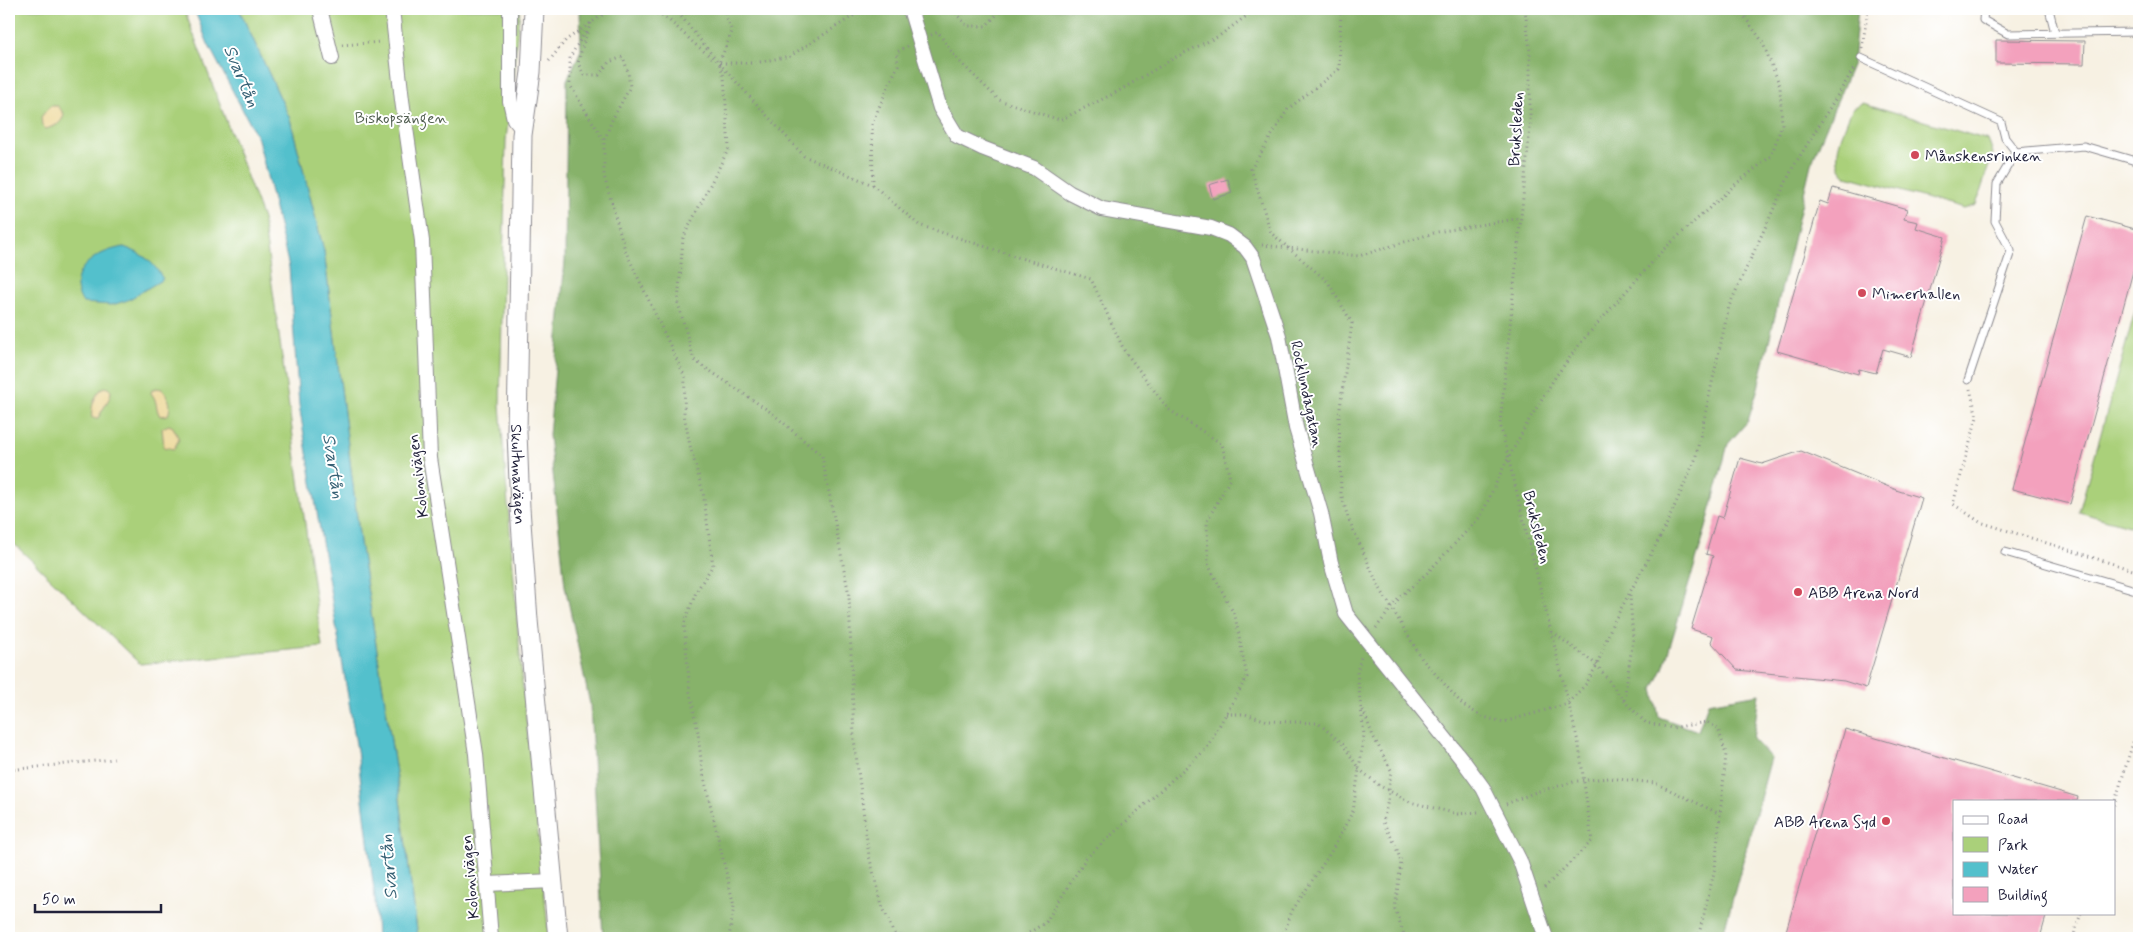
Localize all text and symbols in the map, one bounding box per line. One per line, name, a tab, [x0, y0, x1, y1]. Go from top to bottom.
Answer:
water label: Svartån	[217, 42, 265, 111]
street label: Bruksleden	[1504, 91, 1529, 167]
park label: Biskopsängen	[355, 108, 448, 130]
place label: Månskensrinken	[1925, 146, 2042, 167]
marker: Månskensrinken	[1909, 149, 1921, 161]
place label: Mimerhallen	[1872, 284, 1960, 305]
marker: Mimerhallen	[1856, 287, 1868, 299]
street label: Rocklundagatan	[1285, 339, 1328, 450]
street label: Skultunavägen	[505, 424, 530, 525]
water label: Svartån	[316, 432, 350, 500]
street label: Kolonivägen	[403, 433, 434, 519]
street label: Bruksleden	[1517, 489, 1556, 566]
place label: ABB Arena Nord	[1808, 583, 1919, 604]
marker: ABB Arena Nord	[1792, 586, 1804, 598]
legend	[1953, 800, 2116, 914]
text: Road	[1998, 810, 2028, 830]
place label: ABB Arena Syd	[1774, 812, 1876, 833]
marker: ABB Arena Syd	[1880, 815, 1892, 827]
water label: Svartån	[374, 833, 404, 900]
street label: Kolonivägen	[456, 834, 485, 920]
text: Park	[1998, 836, 2028, 856]
text: Water	[1998, 860, 2038, 880]
scale bar	[35, 882, 161, 914]
text: Building	[1998, 886, 2048, 907]
text: 50 m	[42, 890, 76, 910]

